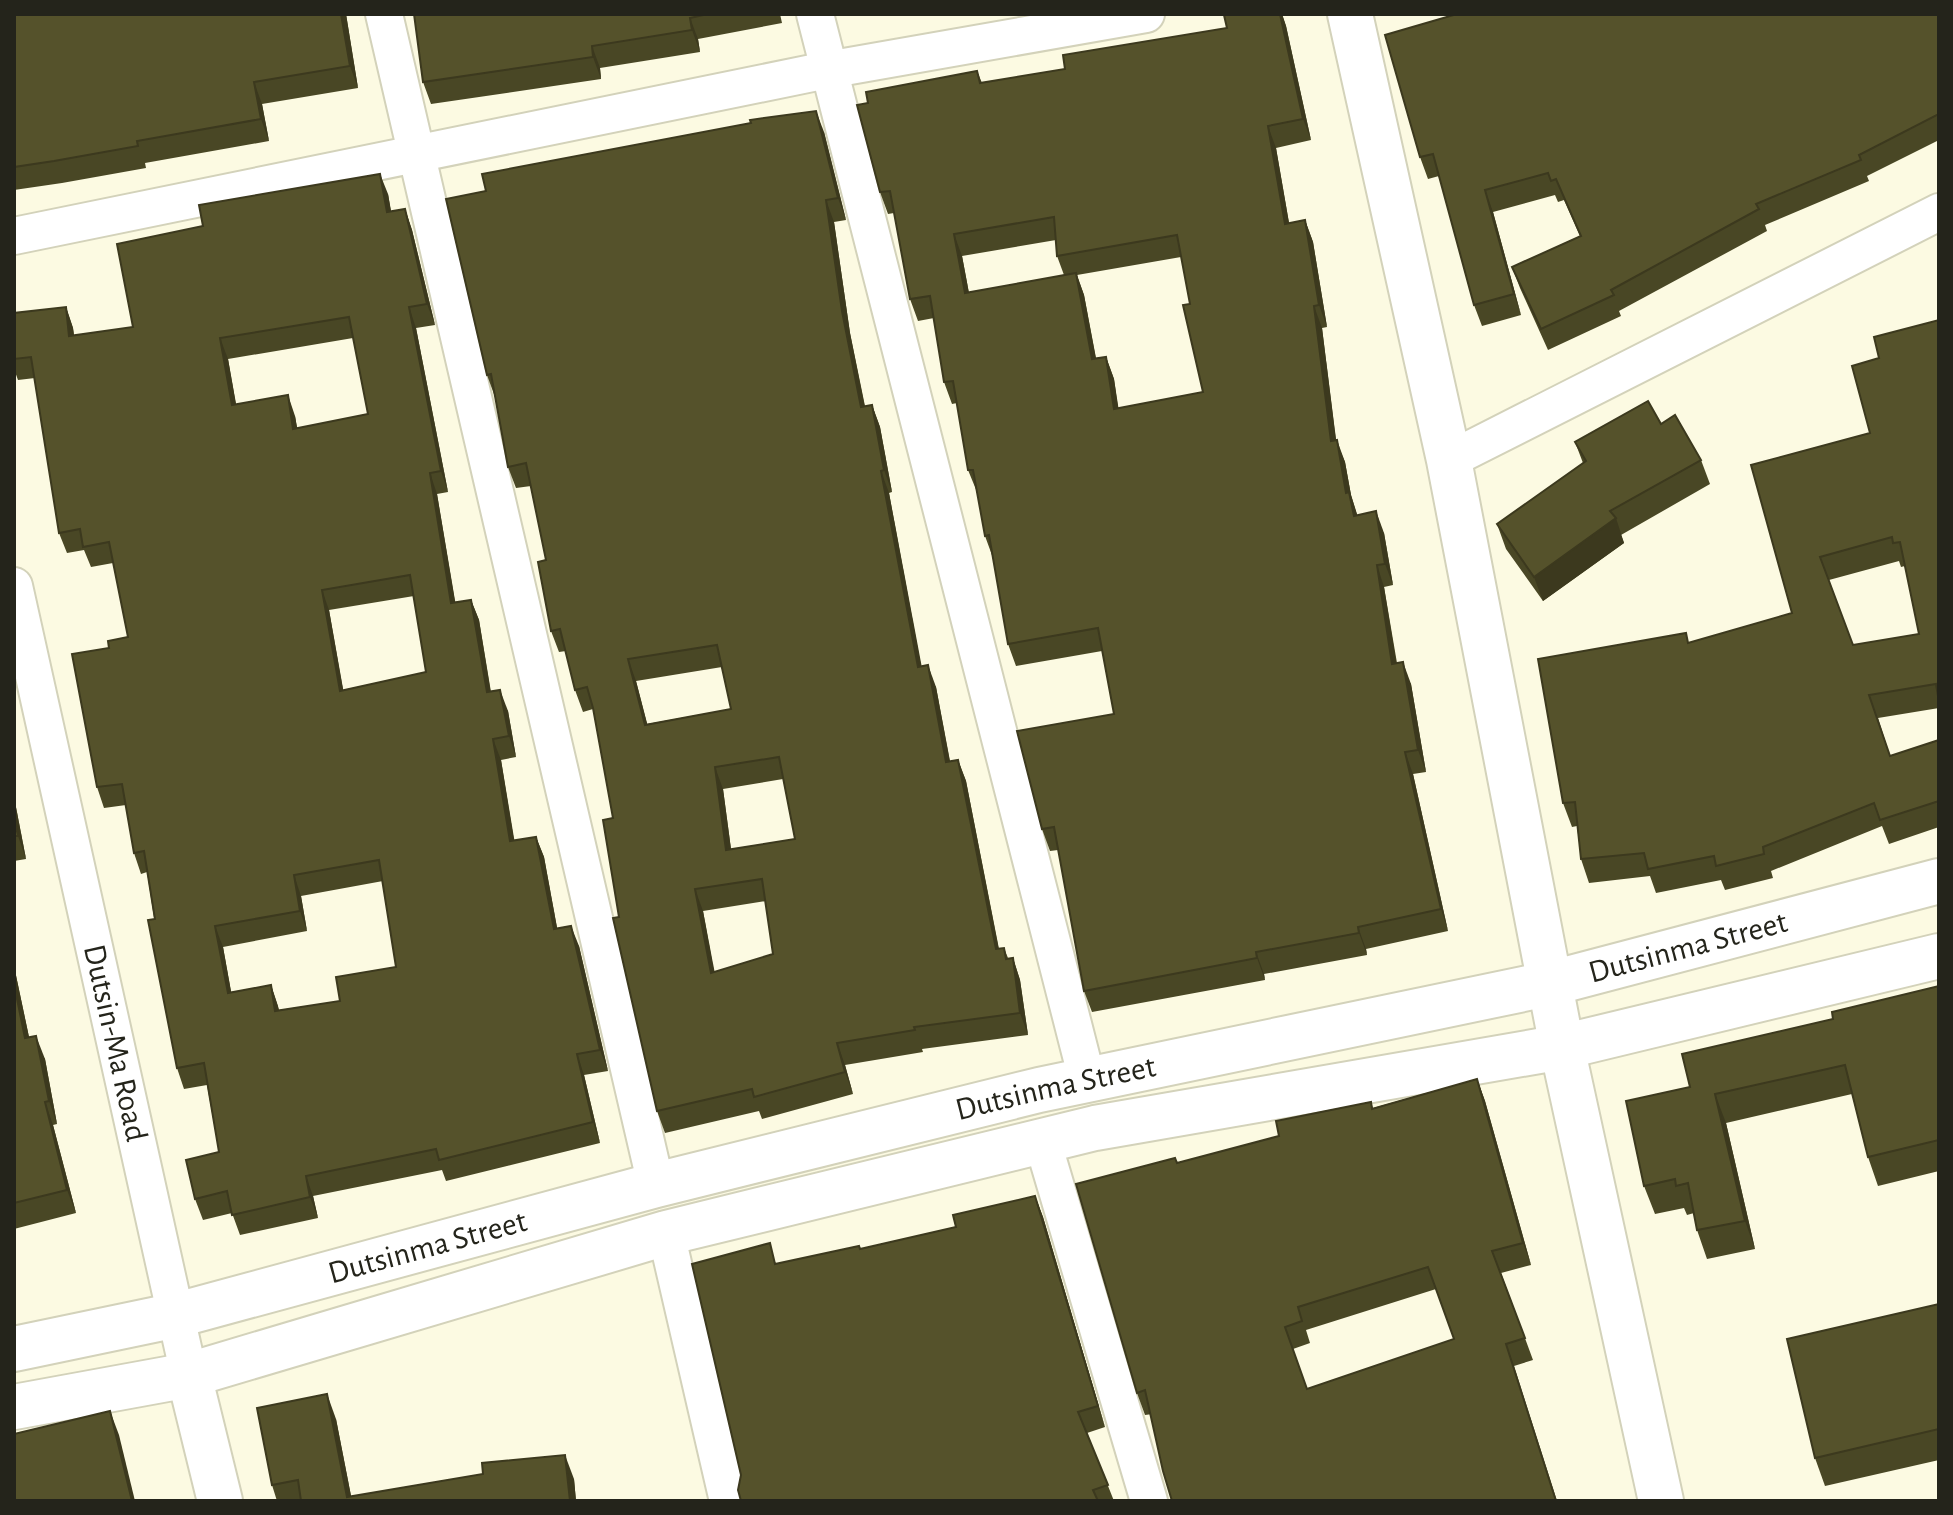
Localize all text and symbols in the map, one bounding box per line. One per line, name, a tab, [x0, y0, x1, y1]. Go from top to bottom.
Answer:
street label: Dutsinma Street	[1585, 906, 1791, 989]
street label: Dutsin-Ma Road	[78, 941, 153, 1144]
street label: Dutsinma Street	[952, 1050, 1158, 1126]
street label: Dutsinma Street	[325, 1205, 530, 1289]

